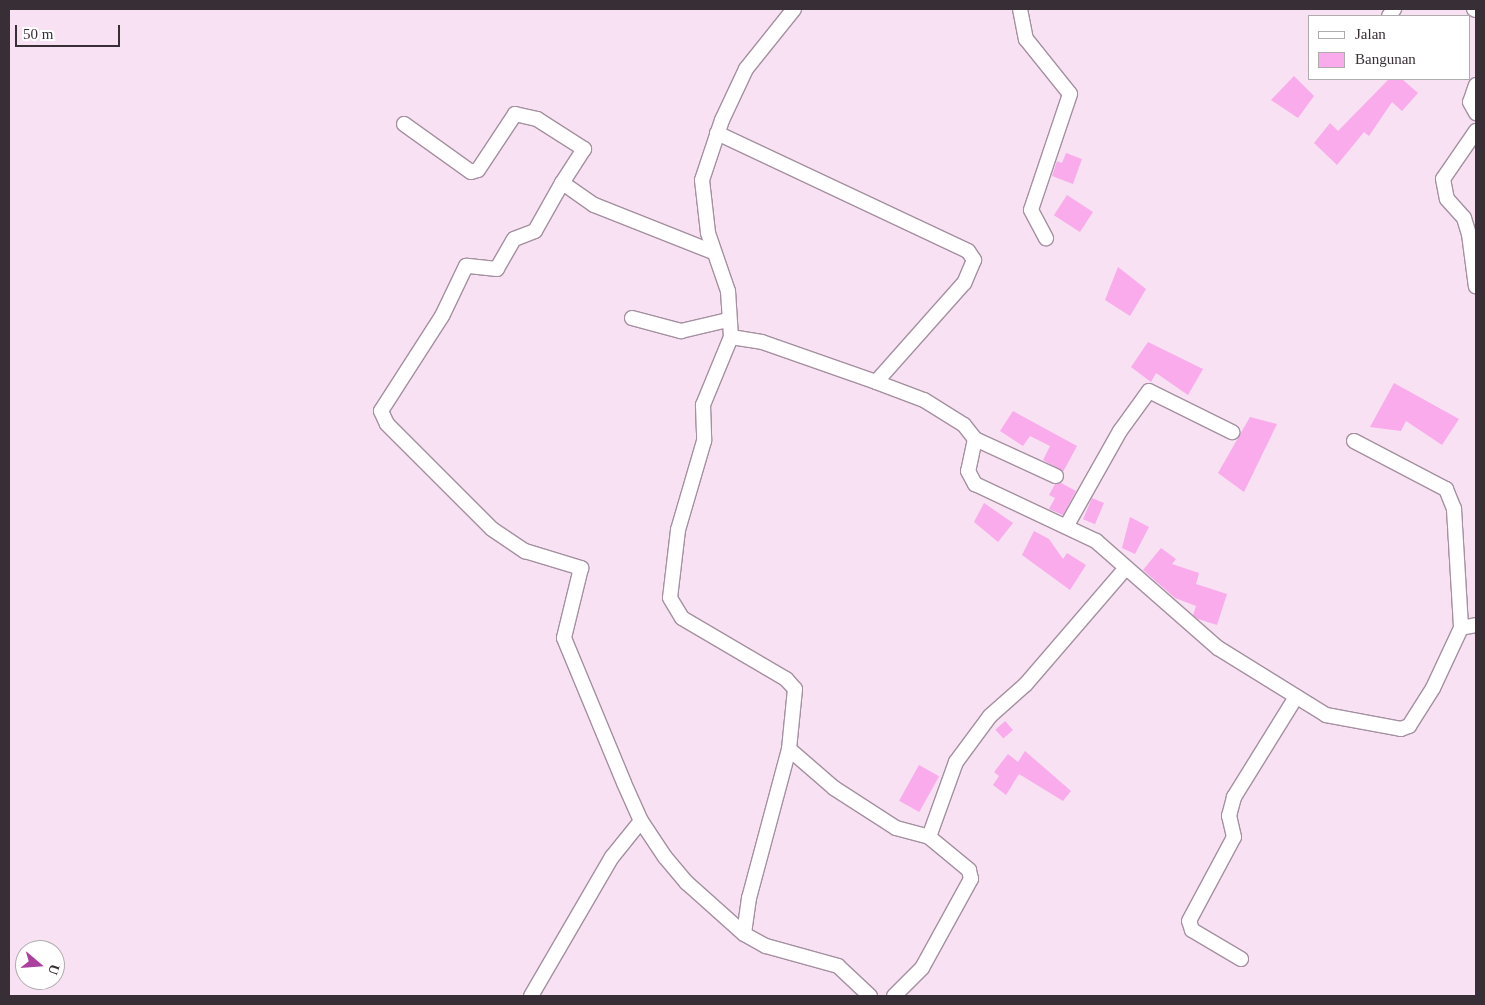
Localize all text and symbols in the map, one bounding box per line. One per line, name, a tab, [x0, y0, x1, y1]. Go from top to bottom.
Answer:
scale bar	[18, 15, 122, 47]
legend	[1308, 15, 1470, 80]
text: 50 m	[23, 26, 53, 42]
text: Jalan	[1355, 26, 1386, 42]
text: Bangunan	[1355, 51, 1416, 67]
north arrow	[15, 940, 65, 990]
text: U	[45, 962, 62, 977]

